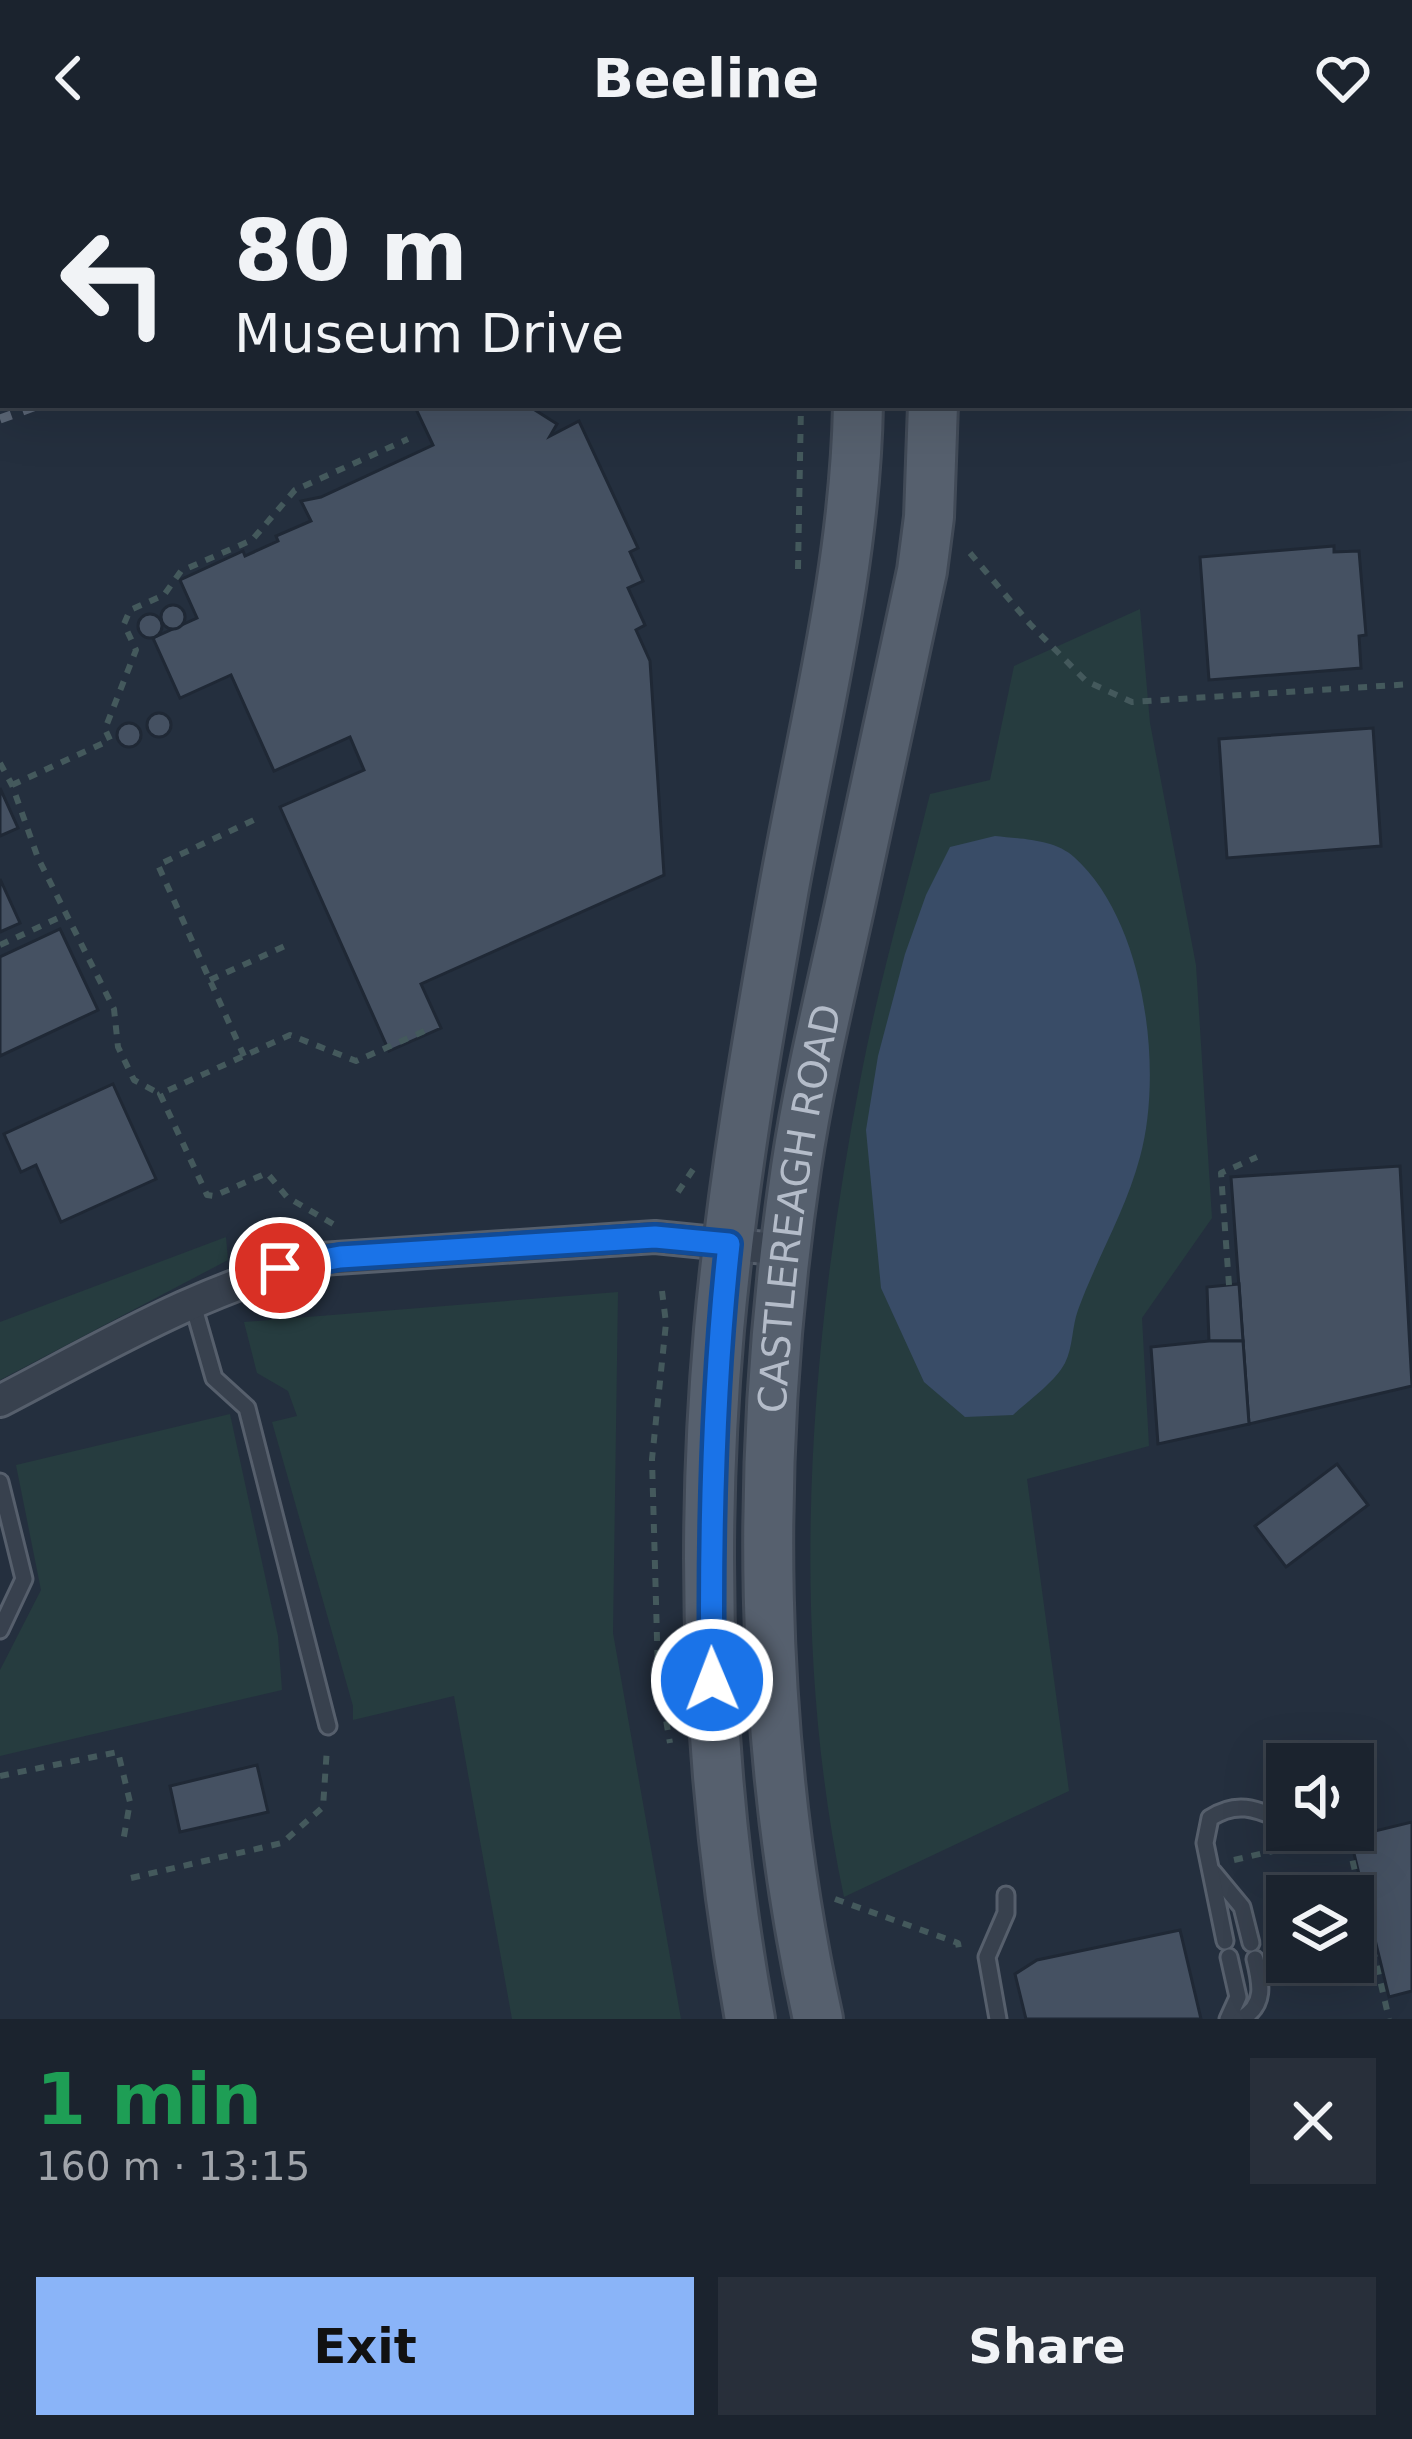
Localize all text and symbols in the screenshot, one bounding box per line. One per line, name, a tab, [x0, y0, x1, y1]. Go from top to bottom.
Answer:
icon: back	[36, 45, 102, 111]
icon: heart	[1310, 45, 1376, 111]
text: Beeline	[593, 47, 819, 110]
text: 80 m	[234, 202, 468, 300]
icon: left	[36, 204, 192, 360]
text: Museum Drive	[234, 302, 624, 365]
street label: CASTLEREAGH ROAD	[749, 1000, 850, 1414]
pin	[229, 1217, 331, 1319]
icon: arrive	[247, 1235, 313, 1301]
position arrow	[649, 1617, 775, 1743]
map controls	[1266, 1743, 1374, 1983]
button: sound	[1266, 1743, 1374, 1851]
button: layers	[1266, 1875, 1374, 1983]
text: 1 min	[36, 2057, 262, 2141]
button: close	[1250, 2058, 1376, 2184]
text: 160 m · 13:15	[36, 2144, 310, 2189]
button: Exit	[36, 2277, 694, 2415]
button: Share	[718, 2277, 1376, 2415]

